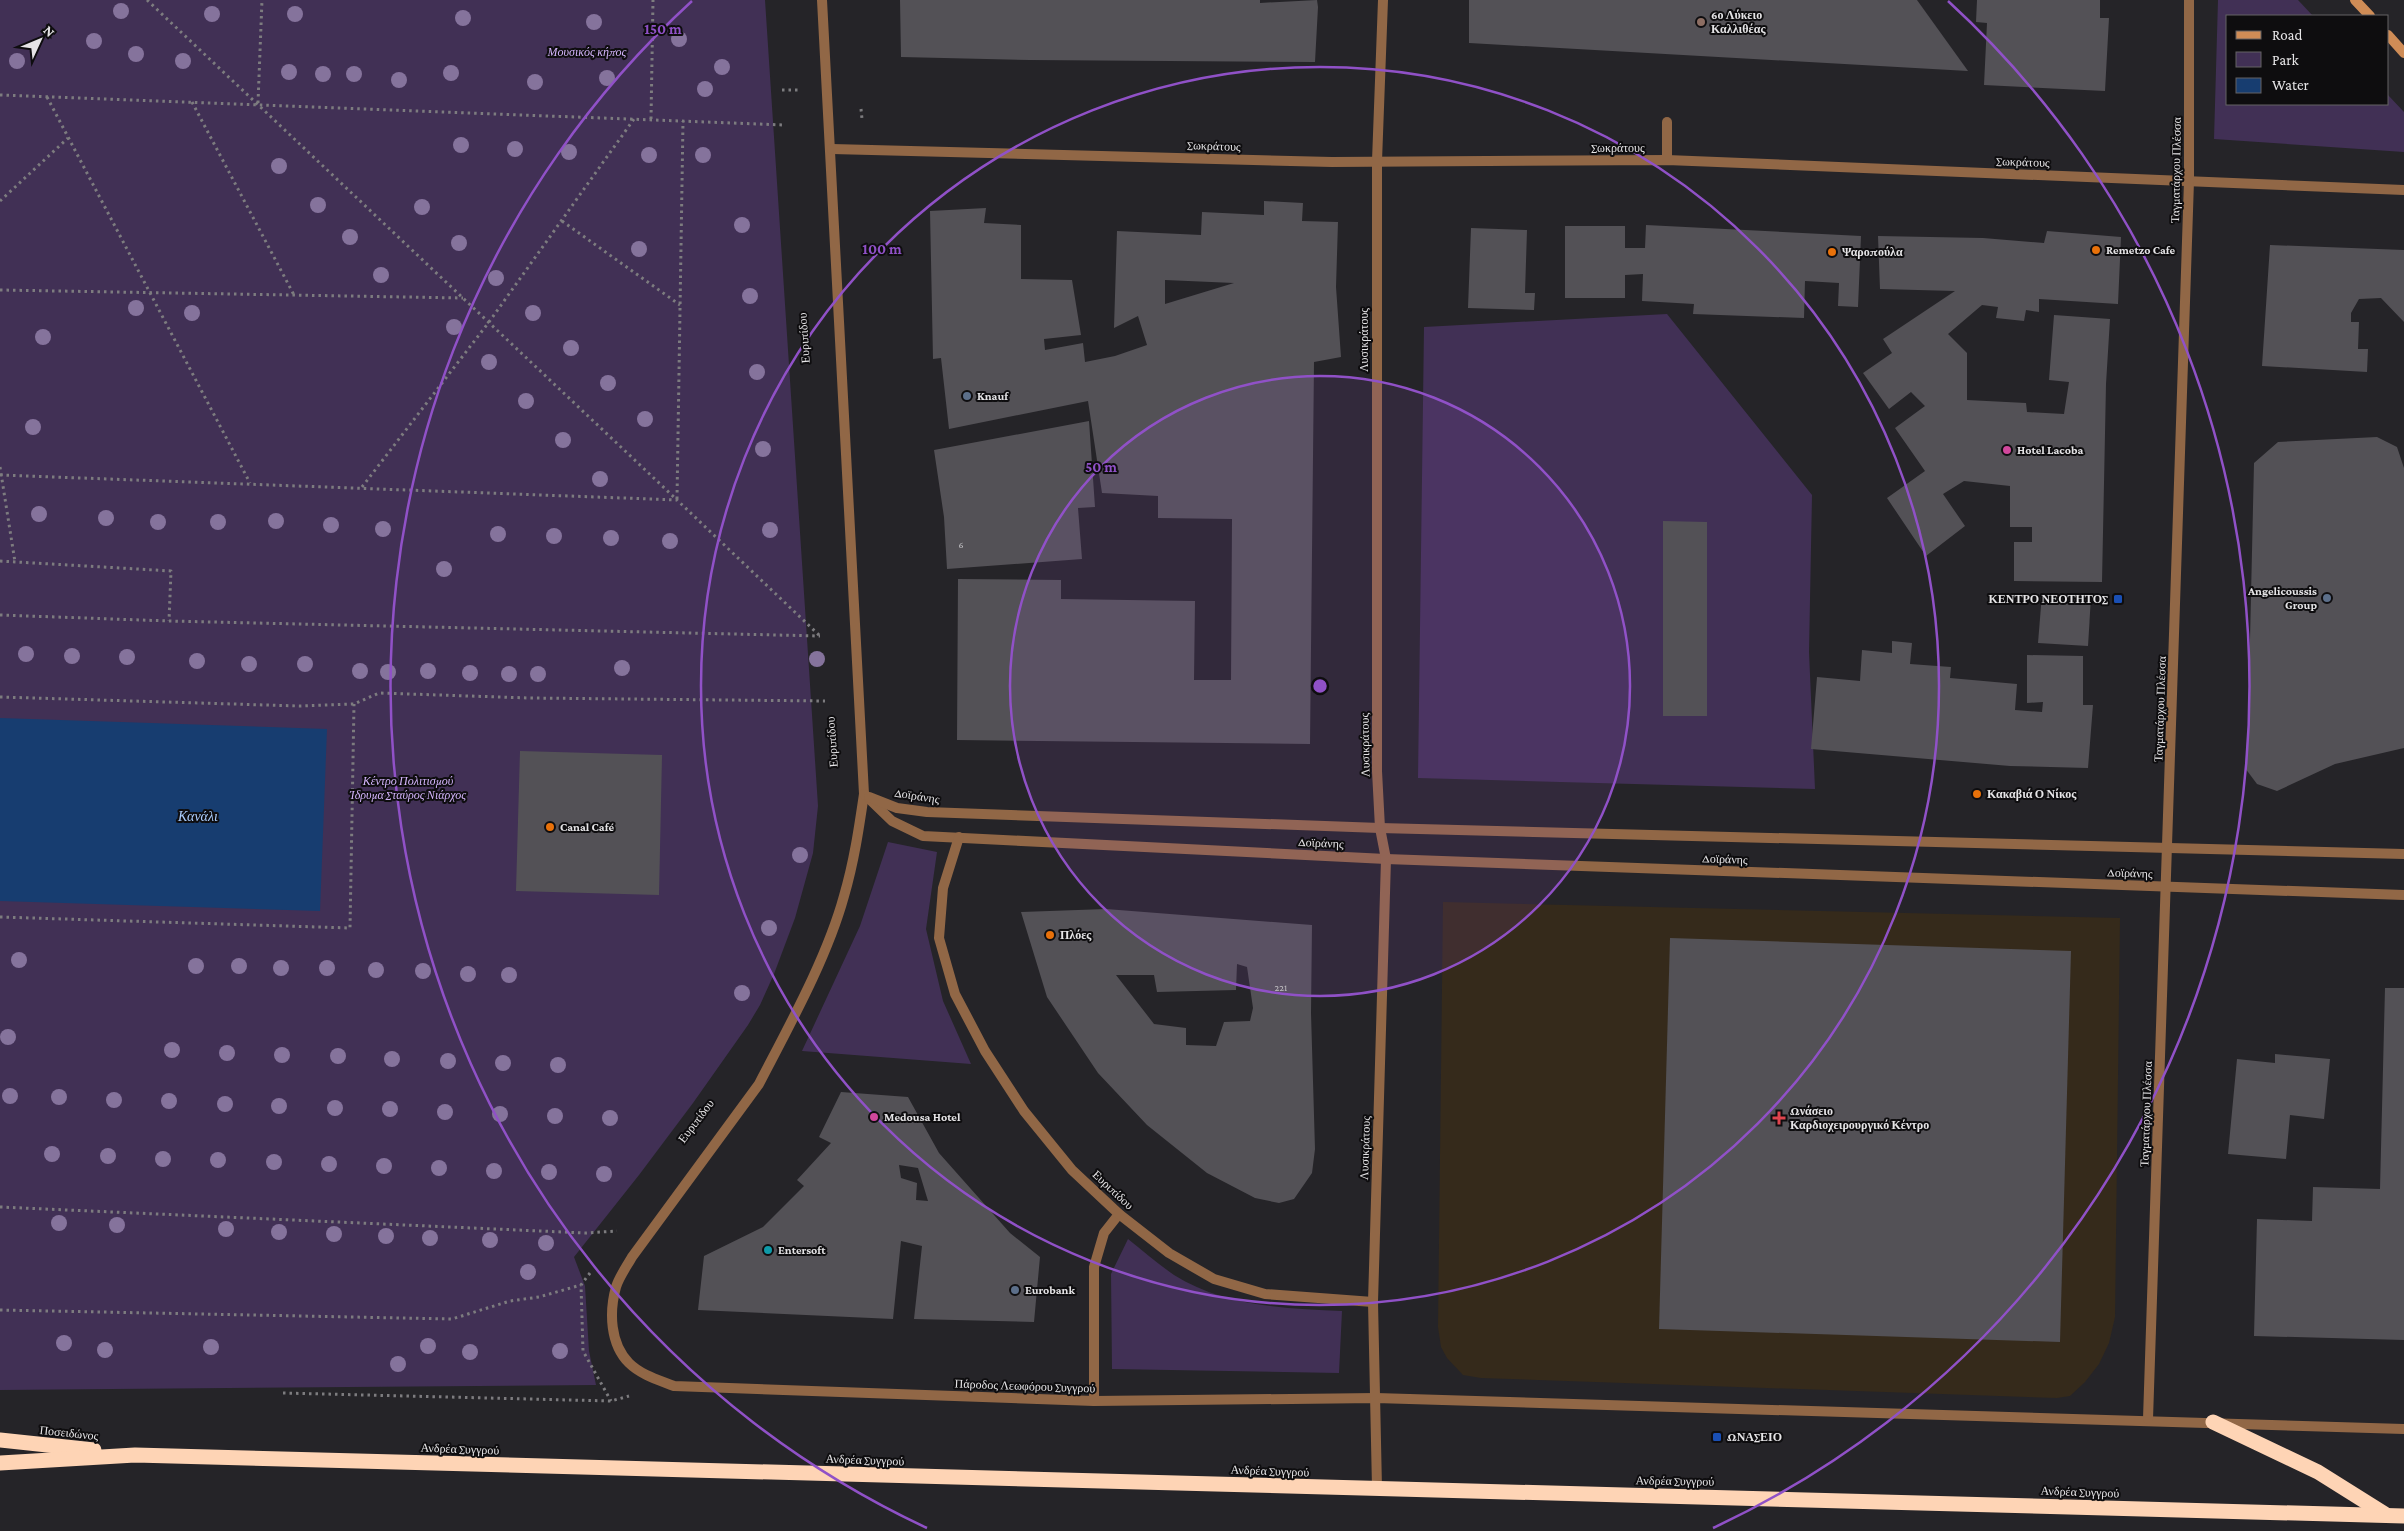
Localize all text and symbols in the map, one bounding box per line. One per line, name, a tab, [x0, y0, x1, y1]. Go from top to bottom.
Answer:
place label: 6ο Λύκειο Καλλιθέας	[1711, 8, 1766, 36]
north arrow	[15, 15, 65, 65]
legend	[2226, 15, 2389, 105]
marker: 6ο Λύκειο Καλλιθέας	[1695, 16, 1707, 28]
text: 150 m	[644, 21, 682, 37]
text: N	[40, 22, 59, 40]
text: Road	[2272, 27, 2303, 43]
park label: Μουσικός κήπος	[547, 45, 627, 59]
text: Park	[2272, 52, 2299, 68]
text: Water	[2272, 77, 2309, 93]
street label: Ταγματάρχου Πλέσσα	[2168, 116, 2184, 223]
street label: Σωκράτους	[1187, 138, 1241, 154]
street label: Σωκράτους	[1591, 141, 1645, 155]
street label: Σωκράτους	[1996, 154, 2050, 170]
text: 100 m	[862, 241, 902, 257]
place label: Remetzo Cafe	[2106, 243, 2176, 257]
marker: Remetzo Cafe	[2090, 244, 2102, 256]
place label: Ψαροπούλα	[1842, 245, 1903, 259]
marker: Ψαροπούλα	[1826, 246, 1838, 258]
street label: Λυσικράτους	[1357, 308, 1371, 372]
street label: Ευριπίδου	[795, 312, 813, 364]
place label: Knauf	[977, 389, 1009, 403]
marker: Knauf	[961, 390, 973, 402]
place label: Hotel Lacoba	[2017, 443, 2083, 457]
marker: Hotel Lacoba	[2001, 444, 2013, 456]
text: 50 m	[1085, 459, 1117, 475]
house number: 6	[958, 539, 964, 550]
place label: Angelicoussis Group	[2247, 584, 2317, 612]
place label: ΚΕΝΤΡΟ ΝΕΟΤΗΤΟΣ	[1989, 592, 2108, 606]
marker: Angelicoussis Group	[2321, 592, 2333, 604]
marker: ΚΕΝΤΡΟ ΝΕΟΤΗΤΟΣ	[2112, 593, 2124, 605]
street label: Ταγματάρχου Πλέσσα	[2151, 655, 2169, 762]
centre of rings	[1311, 677, 1329, 695]
street label: Λυσικράτους	[1357, 713, 1373, 777]
street label: Ευριπίδου	[823, 716, 841, 768]
park label: Κέντρο Πολιτισμού Ίδρυμα Σταύρος Νιάρχος	[350, 774, 466, 802]
street label: Δοϊράνης	[893, 786, 941, 807]
place label: Κακαβιά Ο Νίκος	[1987, 787, 2077, 801]
marker: Κακαβιά Ο Νίκος	[1971, 788, 1983, 800]
water label: Κανάλι	[177, 808, 218, 824]
place label: Canal Café	[560, 820, 614, 834]
marker: Canal Café	[544, 821, 556, 833]
street label: Δοϊράνης	[1298, 835, 1344, 851]
street label: Δοϊράνης	[1702, 851, 1748, 867]
street label: Δοϊράνης	[2107, 865, 2153, 881]
place label: Πλόες	[1060, 928, 1092, 942]
marker: Πλόες	[1044, 929, 1056, 941]
house number: 221	[1275, 982, 1287, 993]
street label: Ταγματάρχου Πλέσσα	[2137, 1060, 2155, 1167]
street label: Ευριπίδου	[675, 1096, 717, 1145]
place label: Ωνάσειο Καρδιοχειρουργικό Κέντρο	[1790, 1104, 1929, 1132]
place label: Medousa Hotel	[884, 1110, 961, 1124]
marker: Medousa Hotel	[868, 1111, 880, 1123]
marker: Ωνάσειο Καρδιοχειρουργικό Κέντρο	[1772, 1111, 1786, 1125]
street label: Λυσικράτους	[1357, 1115, 1373, 1180]
street label: Ευριπίδου	[1090, 1168, 1136, 1212]
place label: Entersoft	[778, 1243, 826, 1257]
marker: Entersoft	[762, 1244, 774, 1256]
place label: Eurobank	[1025, 1283, 1075, 1297]
marker: Eurobank	[1009, 1284, 1021, 1296]
street label: Πάροδος Λεωφόρου Συγγρού	[954, 1377, 1096, 1395]
street label: Ποσειδώνος	[39, 1423, 99, 1443]
place label: ΩΝΑΣΕΙΟ	[1727, 1430, 1782, 1444]
marker: ΩΝΑΣΕΙΟ	[1711, 1431, 1723, 1443]
street label: Ανδρέα Συγγρού	[420, 1441, 500, 1457]
street label: Ανδρέα Συγγρού	[825, 1452, 905, 1468]
street label: Ανδρέα Συγγρού	[1230, 1463, 1310, 1479]
street label: Ανδρέα Συγγρού	[1636, 1473, 1715, 1489]
street label: Ανδρέα Συγγρού	[2040, 1484, 2120, 1500]

